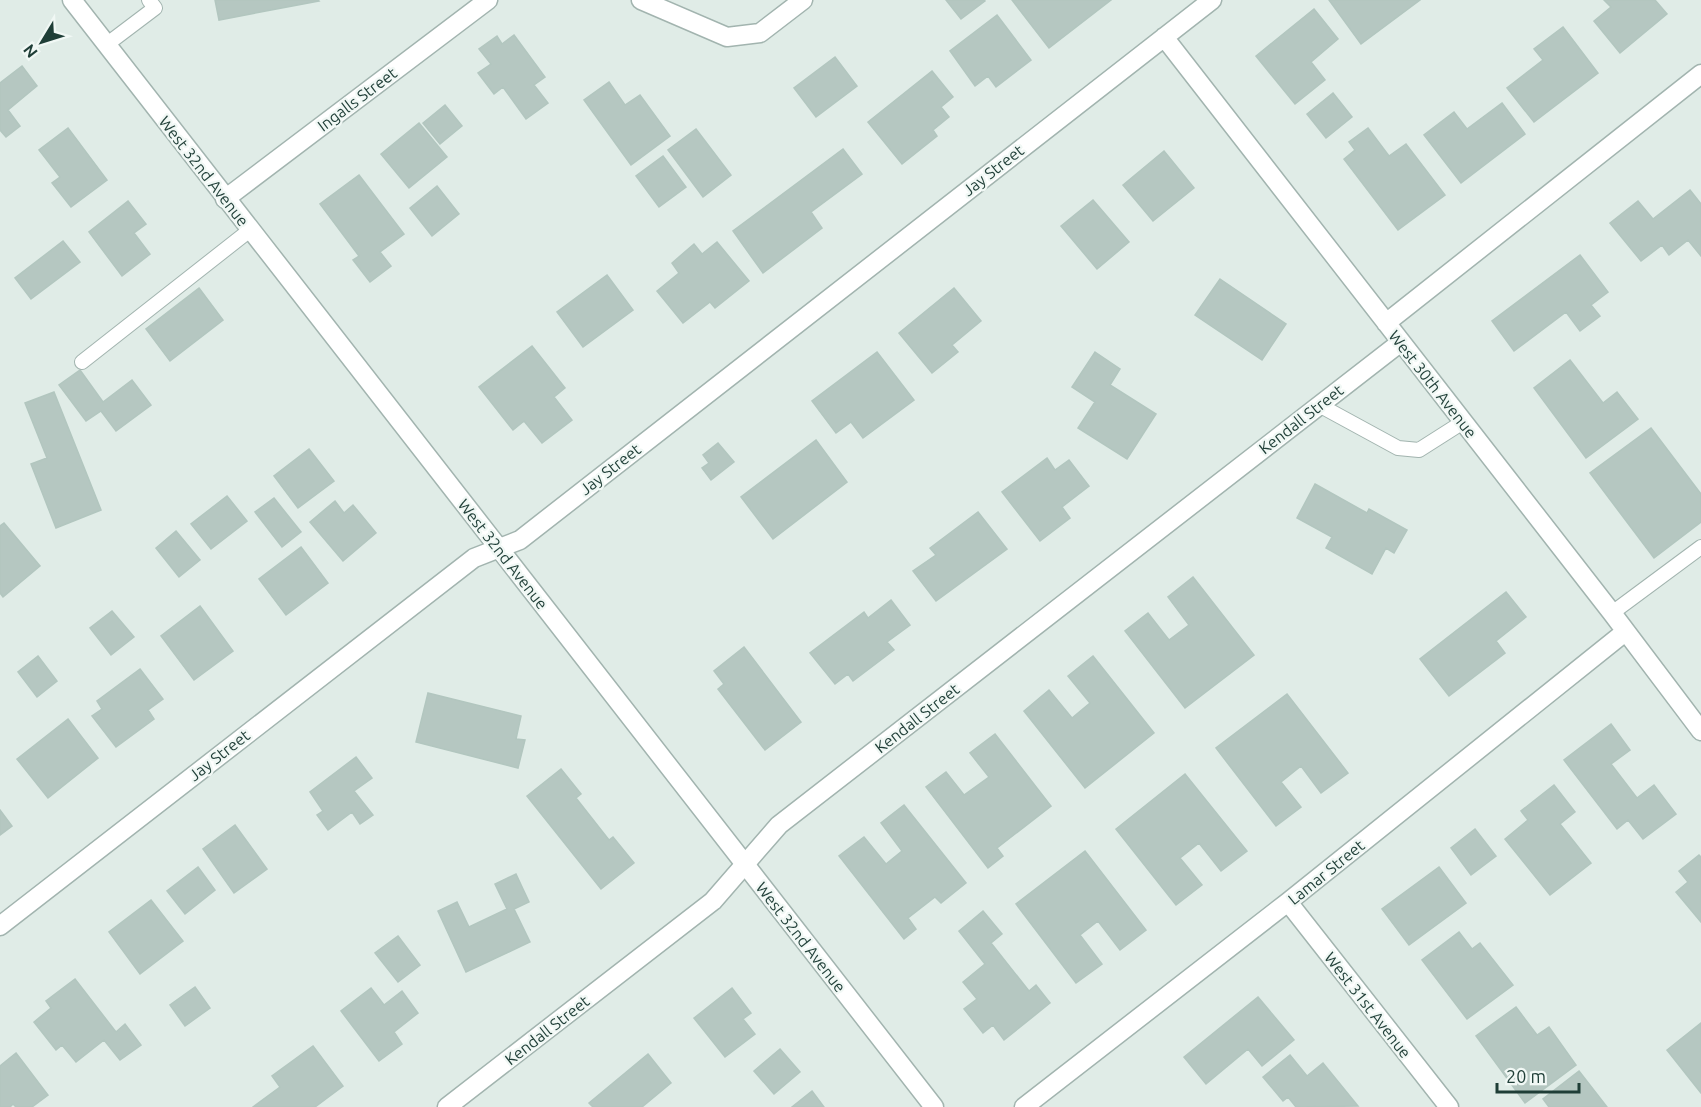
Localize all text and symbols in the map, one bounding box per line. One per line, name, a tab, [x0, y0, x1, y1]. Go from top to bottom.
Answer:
north arrow	[12, 12, 72, 72]
text: N	[19, 41, 41, 61]
street label: Ingalls Street	[314, 63, 401, 135]
street label: West 32nd Avenue	[156, 113, 252, 229]
street label: Jay Street	[959, 140, 1028, 199]
street label: West 30th Avenue	[1385, 327, 1481, 441]
street label: Kendall Street	[1255, 380, 1347, 457]
street label: Jay Street	[576, 439, 645, 498]
street label: West 32nd Avenue	[455, 496, 551, 612]
street label: Kendall Street	[871, 679, 963, 756]
street label: Jay Street	[185, 725, 254, 784]
street label: Lamar Street	[1284, 835, 1368, 908]
street label: West 32nd Avenue	[753, 879, 849, 995]
street label: West 31st Avenue	[1321, 949, 1415, 1061]
street label: Kendall Street	[501, 991, 593, 1068]
scale bar	[1497, 1056, 1580, 1094]
text: 20 m	[1506, 1066, 1546, 1086]

